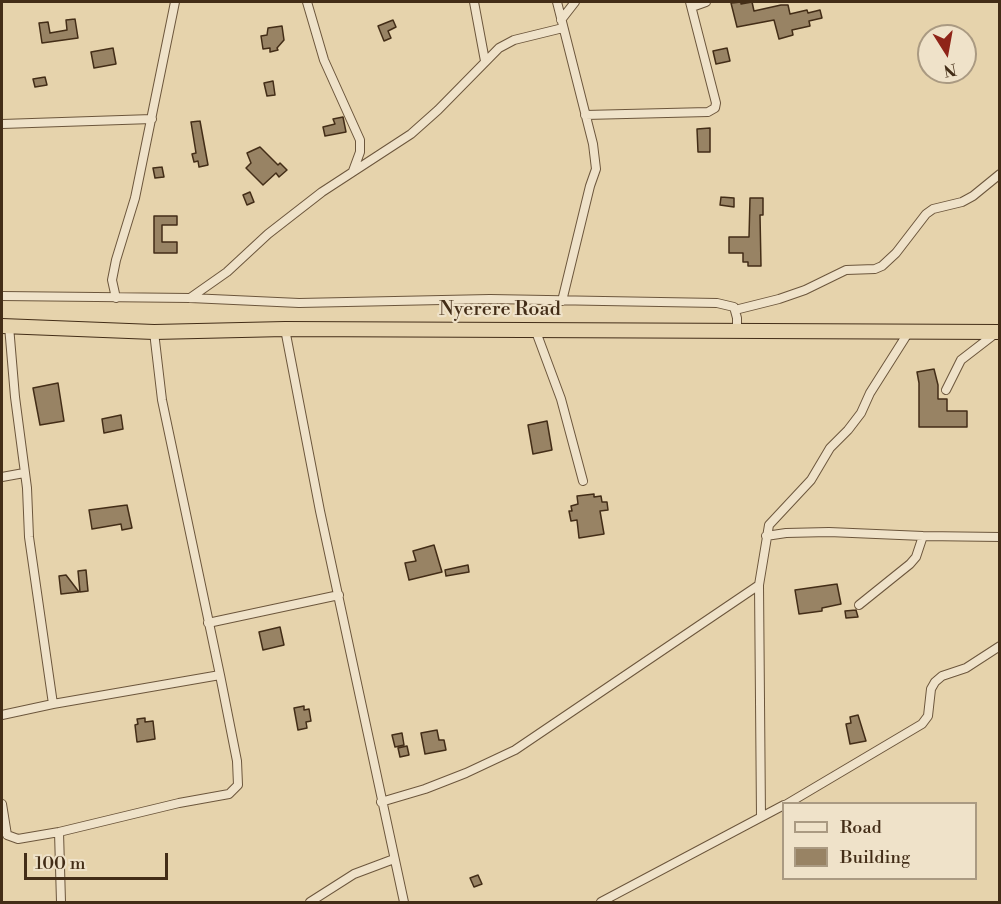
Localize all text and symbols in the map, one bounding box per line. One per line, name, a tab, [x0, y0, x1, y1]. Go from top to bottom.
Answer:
north arrow	[917, 24, 977, 84]
text: N	[942, 59, 958, 81]
street label: Nyerere Road	[439, 298, 561, 322]
legend	[782, 802, 977, 880]
text: Road	[840, 816, 882, 839]
scale bar	[27, 841, 171, 879]
text: Building	[840, 846, 910, 869]
text: 100 m	[35, 852, 86, 875]

